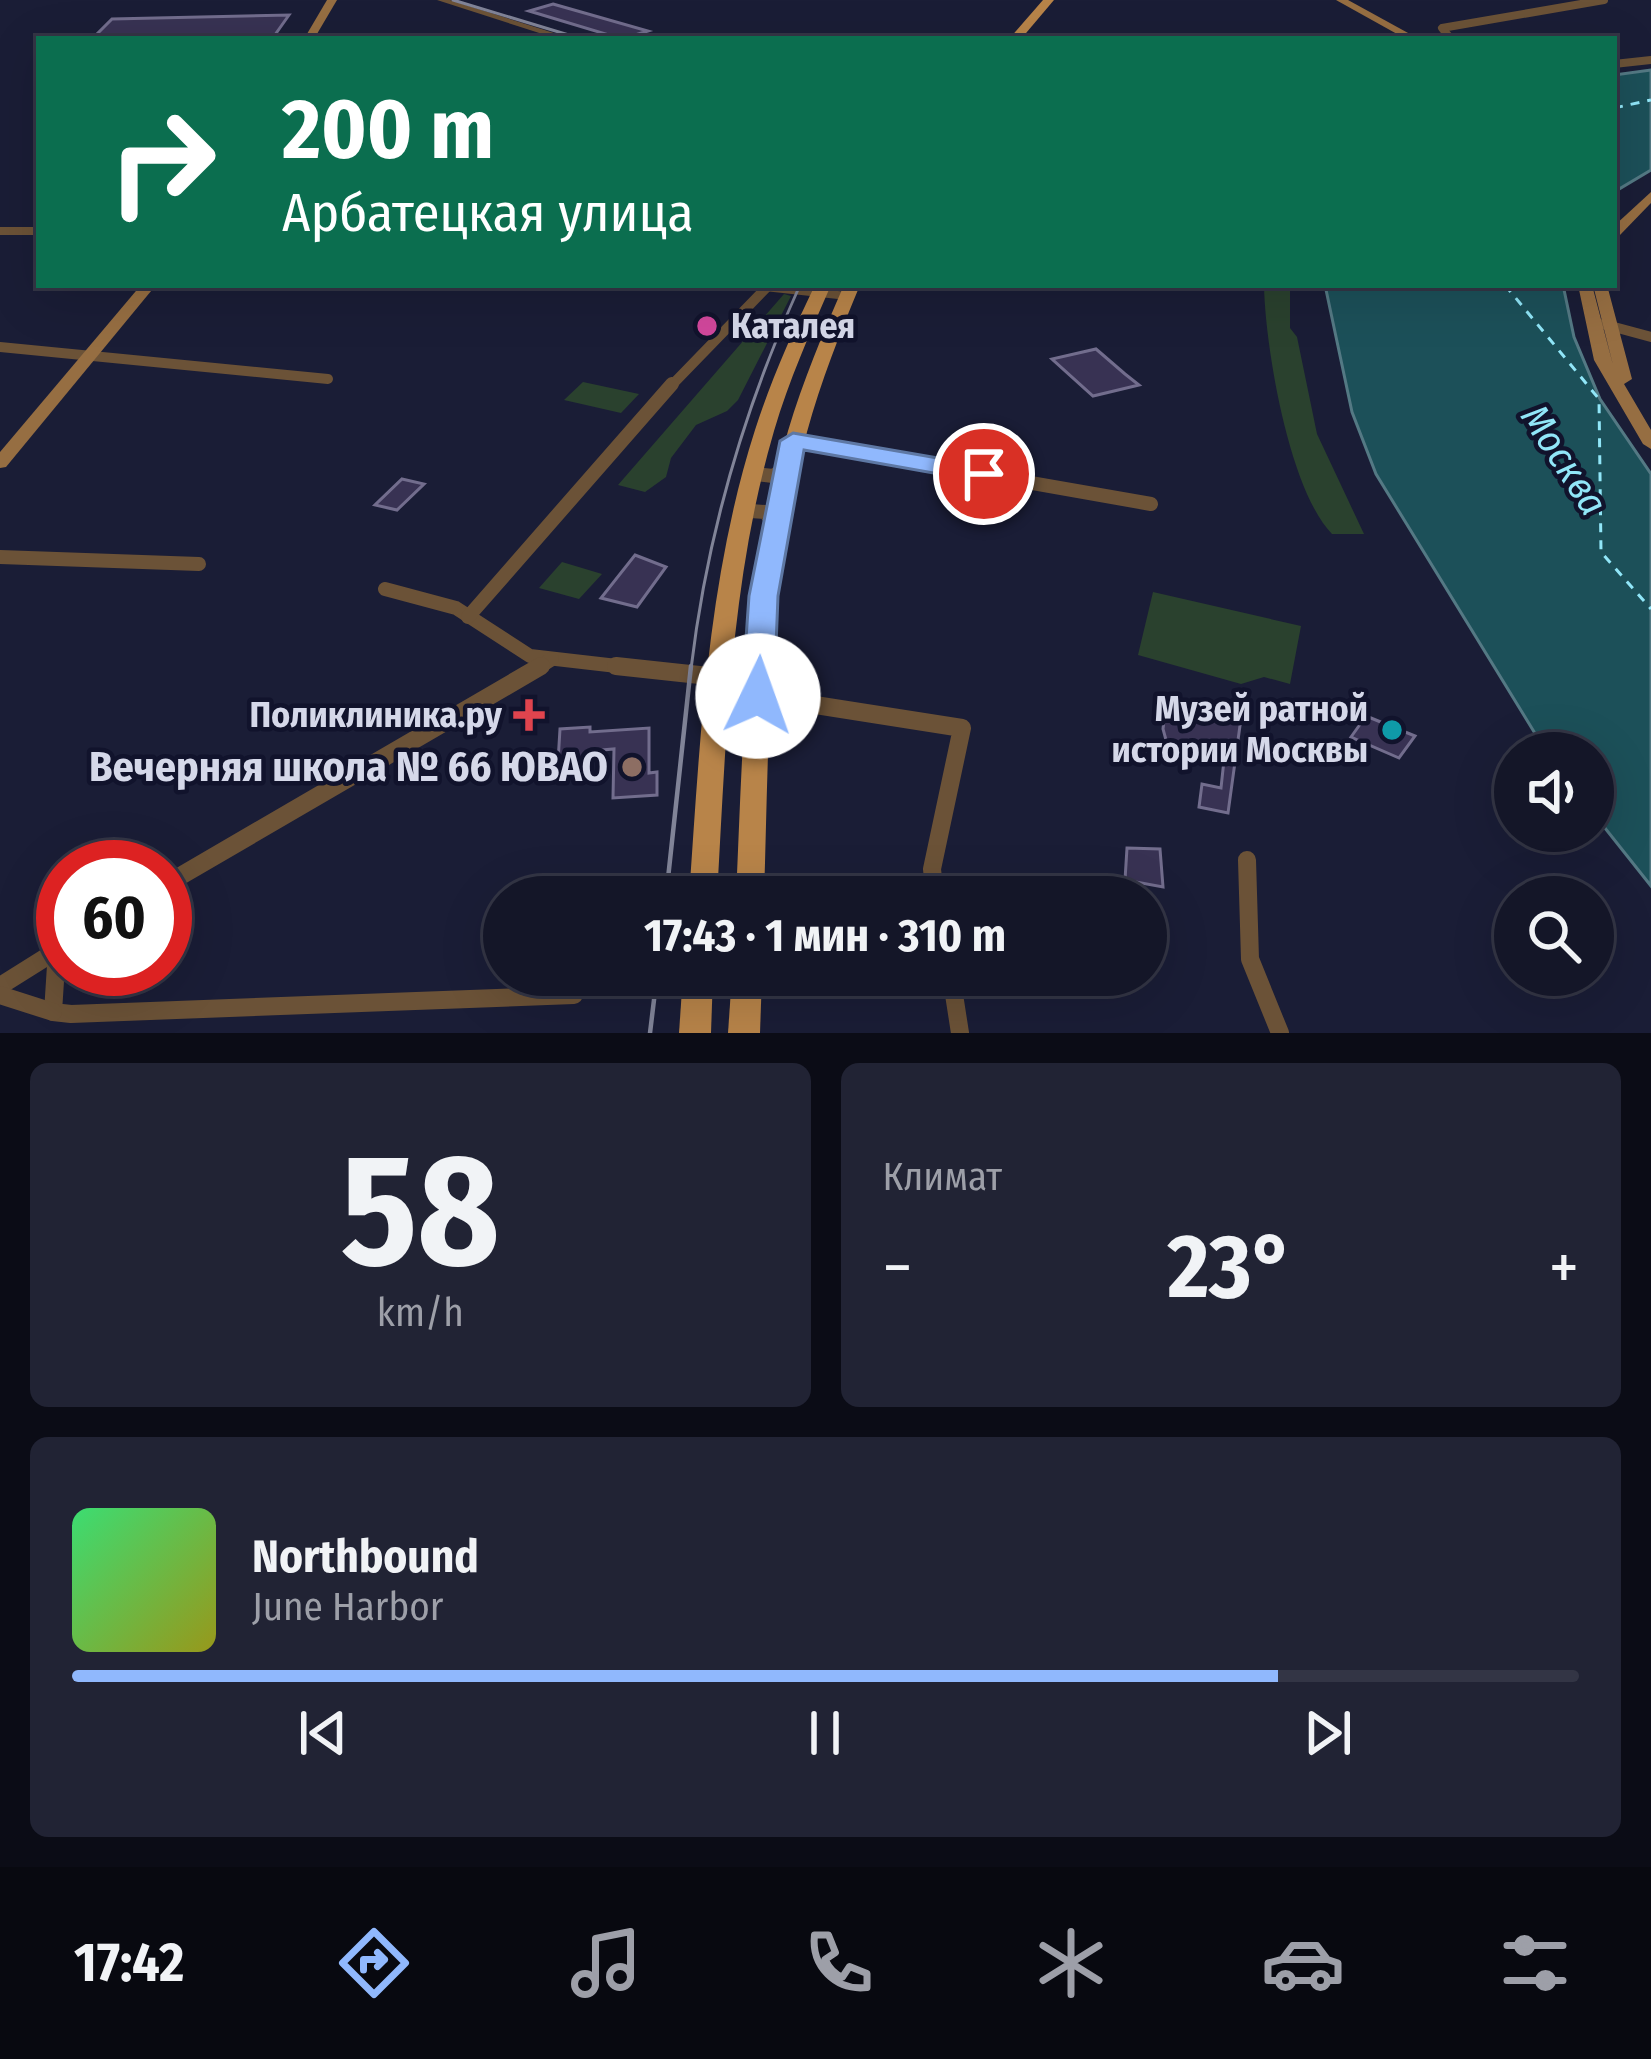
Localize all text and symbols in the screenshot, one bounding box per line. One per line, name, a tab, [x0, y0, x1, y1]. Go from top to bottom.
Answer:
text: 200 m	[282, 79, 494, 180]
icon: right	[84, 84, 240, 240]
text: Арбатецкая улица	[282, 181, 694, 245]
place label: Каталея	[731, 304, 855, 348]
marker: Каталея	[694, 313, 720, 339]
water label: Москва	[1511, 396, 1617, 524]
pin	[933, 423, 1035, 525]
icon: arrive	[951, 441, 1017, 507]
position arrow	[695, 633, 821, 759]
place label: Музей ратной истории Москвы	[1111, 687, 1368, 772]
place label: Поликлиника.ру	[249, 693, 503, 737]
marker: Поликлиника.ру	[513, 699, 545, 731]
marker: Музей ратной истории Москвы	[1379, 717, 1405, 743]
map controls	[1494, 732, 1614, 996]
button: sound	[1494, 732, 1614, 852]
place label: Вечерняя школа № 66 ЮВАО	[89, 742, 608, 792]
marker: Вечерняя школа № 66 ЮВАО	[619, 754, 645, 780]
speed limit sign: 60	[36, 840, 192, 996]
button: search	[1494, 876, 1614, 996]
text: 17:43 · 1 мин · 310 m	[644, 909, 1006, 963]
text: 58	[341, 1118, 500, 1305]
text: Климат	[883, 1154, 1002, 1200]
text: 23°	[1167, 1213, 1294, 1321]
text: −	[883, 1228, 912, 1307]
text: +	[1549, 1228, 1579, 1307]
text: km/h	[377, 1290, 464, 1336]
text: Northbound	[252, 1530, 479, 1584]
text: June Harbor	[252, 1584, 443, 1630]
icon: previous	[290, 1700, 356, 1766]
icon: pause	[792, 1700, 858, 1766]
icon: next	[1295, 1700, 1361, 1766]
icon: directions	[332, 1921, 416, 2005]
icon: music	[564, 1921, 648, 2005]
icon: phone	[797, 1921, 881, 2005]
icon: climate	[1029, 1921, 1113, 2005]
icon: car	[1261, 1921, 1345, 2005]
icon: filters	[1493, 1921, 1577, 2005]
text: 17:42	[74, 1931, 184, 1995]

